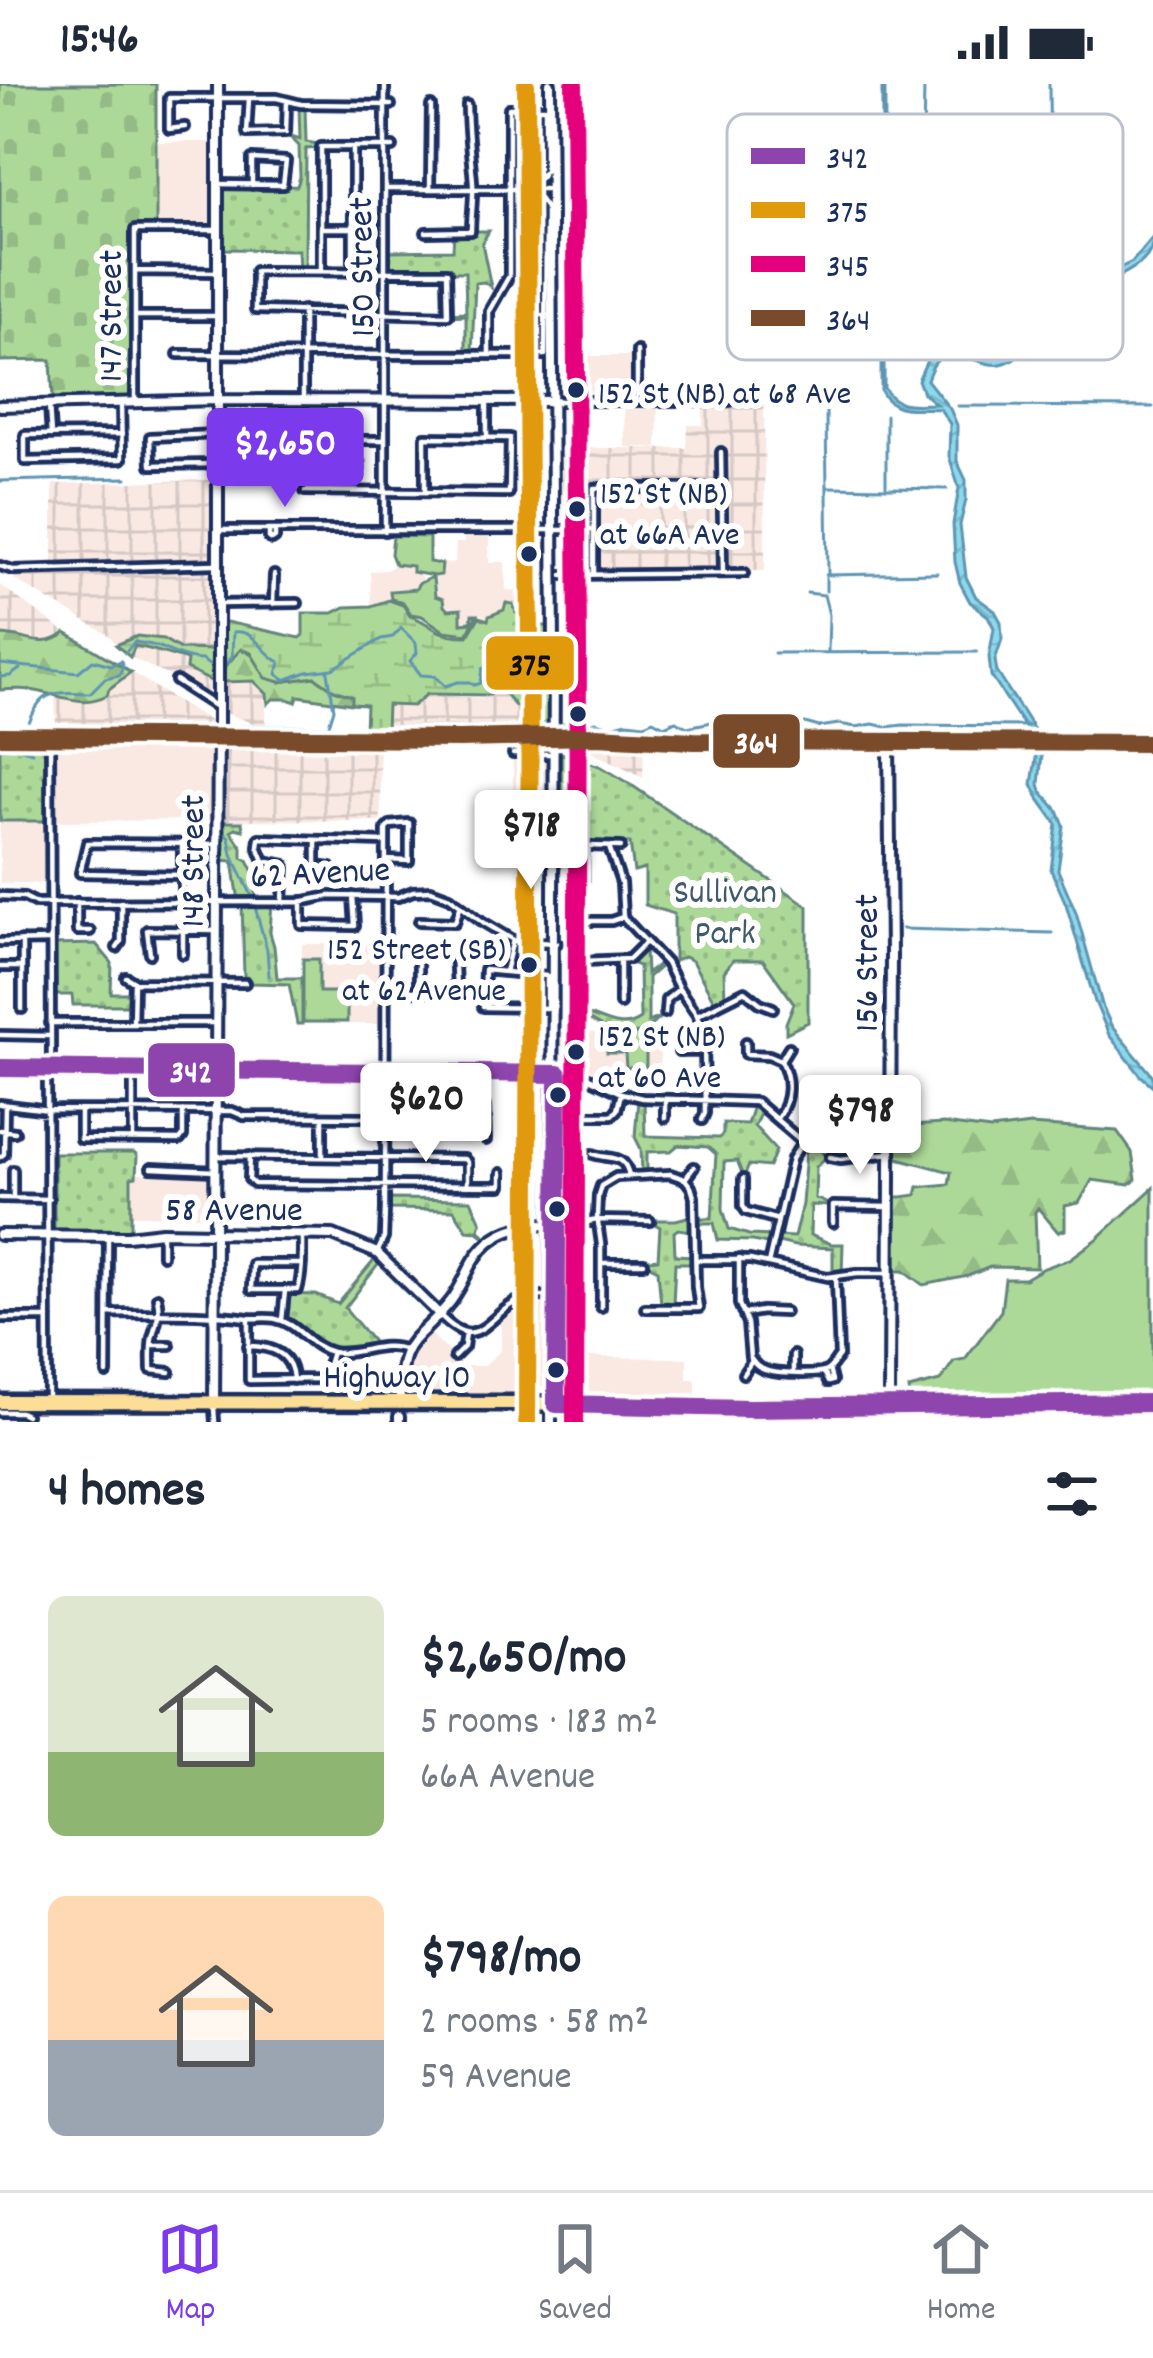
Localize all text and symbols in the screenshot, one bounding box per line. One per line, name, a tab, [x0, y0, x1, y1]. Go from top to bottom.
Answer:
text: 15:46	[60, 10, 139, 74]
legend	[727, 114, 1123, 360]
text: 342	[826, 138, 869, 185]
text: 375	[826, 192, 869, 239]
street label: 150 Street	[338, 196, 392, 337]
text: 345	[826, 246, 870, 293]
street label: 147 Street	[88, 250, 140, 382]
text: 364	[826, 300, 871, 347]
place label: 152 St (NB) at 68 Ave	[598, 373, 851, 420]
marker: 152 St (NB) at 68 Ave	[565, 379, 587, 401]
pin: $2,650	[187, 408, 383, 510]
text: $2,650	[234, 419, 336, 474]
place label: 152 St (NB) at 66A Ave	[600, 473, 739, 561]
marker: 152 St (NB) at 66A Ave	[566, 498, 588, 520]
unlabelled marker	[518, 543, 540, 565]
line badge: 375	[484, 634, 576, 692]
text: 375	[509, 645, 551, 692]
unlabelled marker	[567, 703, 589, 725]
line badge: 364	[711, 712, 802, 770]
text: 364	[734, 723, 778, 770]
pin: $718	[460, 790, 602, 892]
street label: 148 Street	[170, 795, 222, 927]
text: $718	[502, 801, 560, 856]
street label: 62 Avenue	[249, 846, 392, 906]
park label: Sullivan Park	[673, 869, 777, 962]
street label: 156 Street	[844, 894, 896, 1032]
place label: 152 Street (SB) at 62 Avenue	[327, 929, 506, 1017]
marker: 152 Street (SB) at 62 Avenue	[518, 954, 540, 976]
place label: 152 St (NB) at 60 Ave	[598, 1016, 725, 1104]
line badge: 342	[146, 1041, 237, 1099]
marker: 152 St (NB) at 60 Ave	[565, 1041, 587, 1063]
text: 342	[170, 1052, 212, 1099]
pin: $620	[355, 1063, 497, 1165]
text: $620	[387, 1074, 465, 1129]
pin: $798	[789, 1075, 931, 1177]
unlabelled marker	[547, 1084, 569, 1106]
text: $798	[826, 1086, 894, 1141]
street label: 58 Avenue	[165, 1187, 303, 1239]
unlabelled marker	[546, 1198, 568, 1220]
street label: Highway 10	[323, 1354, 471, 1406]
unlabelled marker	[545, 1359, 567, 1381]
text: 4 homes	[48, 1458, 206, 1530]
icon: filters	[1039, 1461, 1105, 1527]
text: $2,650/mo	[420, 1625, 627, 1697]
icon: home	[144, 1644, 288, 1788]
text: 5 rooms · 183 m²	[420, 1697, 658, 1752]
text: 66A Avenue	[420, 1752, 595, 1807]
text: $798/mo	[420, 1925, 581, 1997]
icon: home	[144, 1944, 288, 2088]
text: 2 rooms · 58 m²	[420, 1997, 649, 2052]
text: 59 Avenue	[420, 2052, 572, 2107]
tab: Map	[157, 2216, 223, 2335]
tab: Saved	[538, 2216, 612, 2335]
tab: Home	[927, 2216, 996, 2335]

